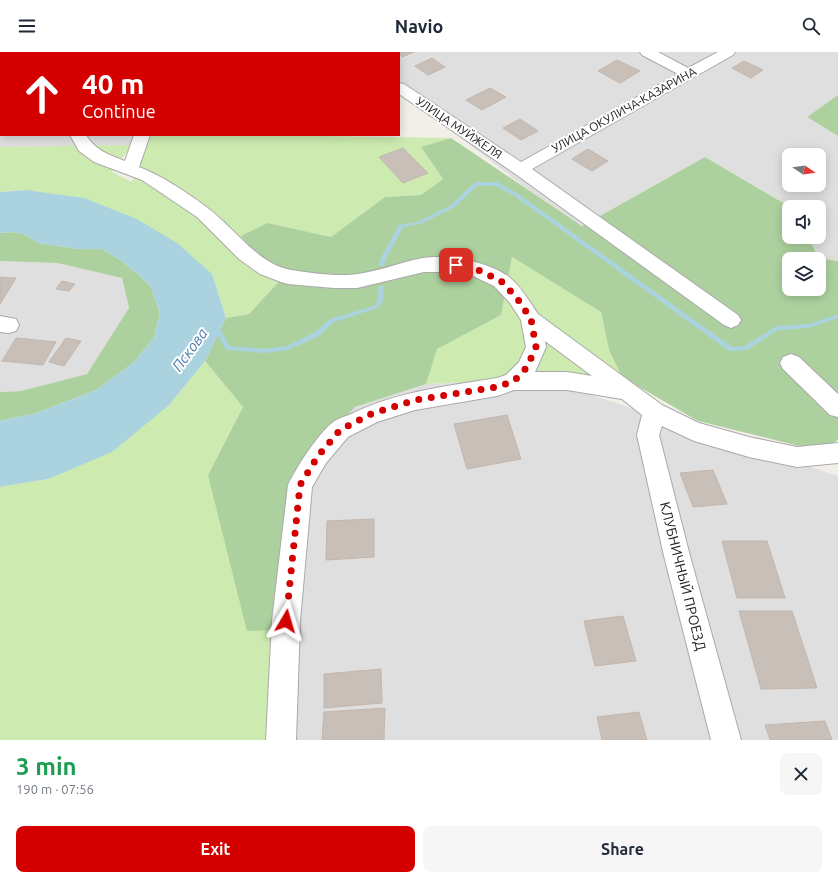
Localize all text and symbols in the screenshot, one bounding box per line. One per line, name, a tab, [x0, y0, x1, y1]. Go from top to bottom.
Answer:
icon: menu	[16, 15, 38, 37]
icon: search	[800, 15, 822, 37]
text: Navio	[395, 16, 443, 36]
street label: УЛИЦА ОКУЛИЧА-КАЗАРИНА	[549, 64, 698, 155]
icon: ahead	[16, 68, 68, 120]
text: 40 m	[82, 68, 144, 99]
street label: УЛИЦА МУЙЖЕЛЯ	[414, 94, 505, 161]
text: Continue	[82, 101, 156, 121]
north arrow	[782, 148, 826, 192]
map controls	[782, 148, 826, 296]
button: sound	[782, 200, 826, 244]
pin	[439, 248, 473, 282]
button: layers	[782, 252, 826, 296]
icon: arrive	[445, 254, 467, 276]
water label: Пскова	[168, 325, 211, 374]
street label: КЛУБНИЧНЫЙ ПРОЕЗД	[657, 500, 710, 652]
position arrow	[265, 600, 307, 642]
text: 3 min	[16, 753, 77, 780]
button: close	[780, 753, 822, 795]
text: 190 m · 07:56	[16, 782, 94, 796]
button: Exit	[16, 826, 415, 872]
button: Share	[423, 826, 822, 872]

